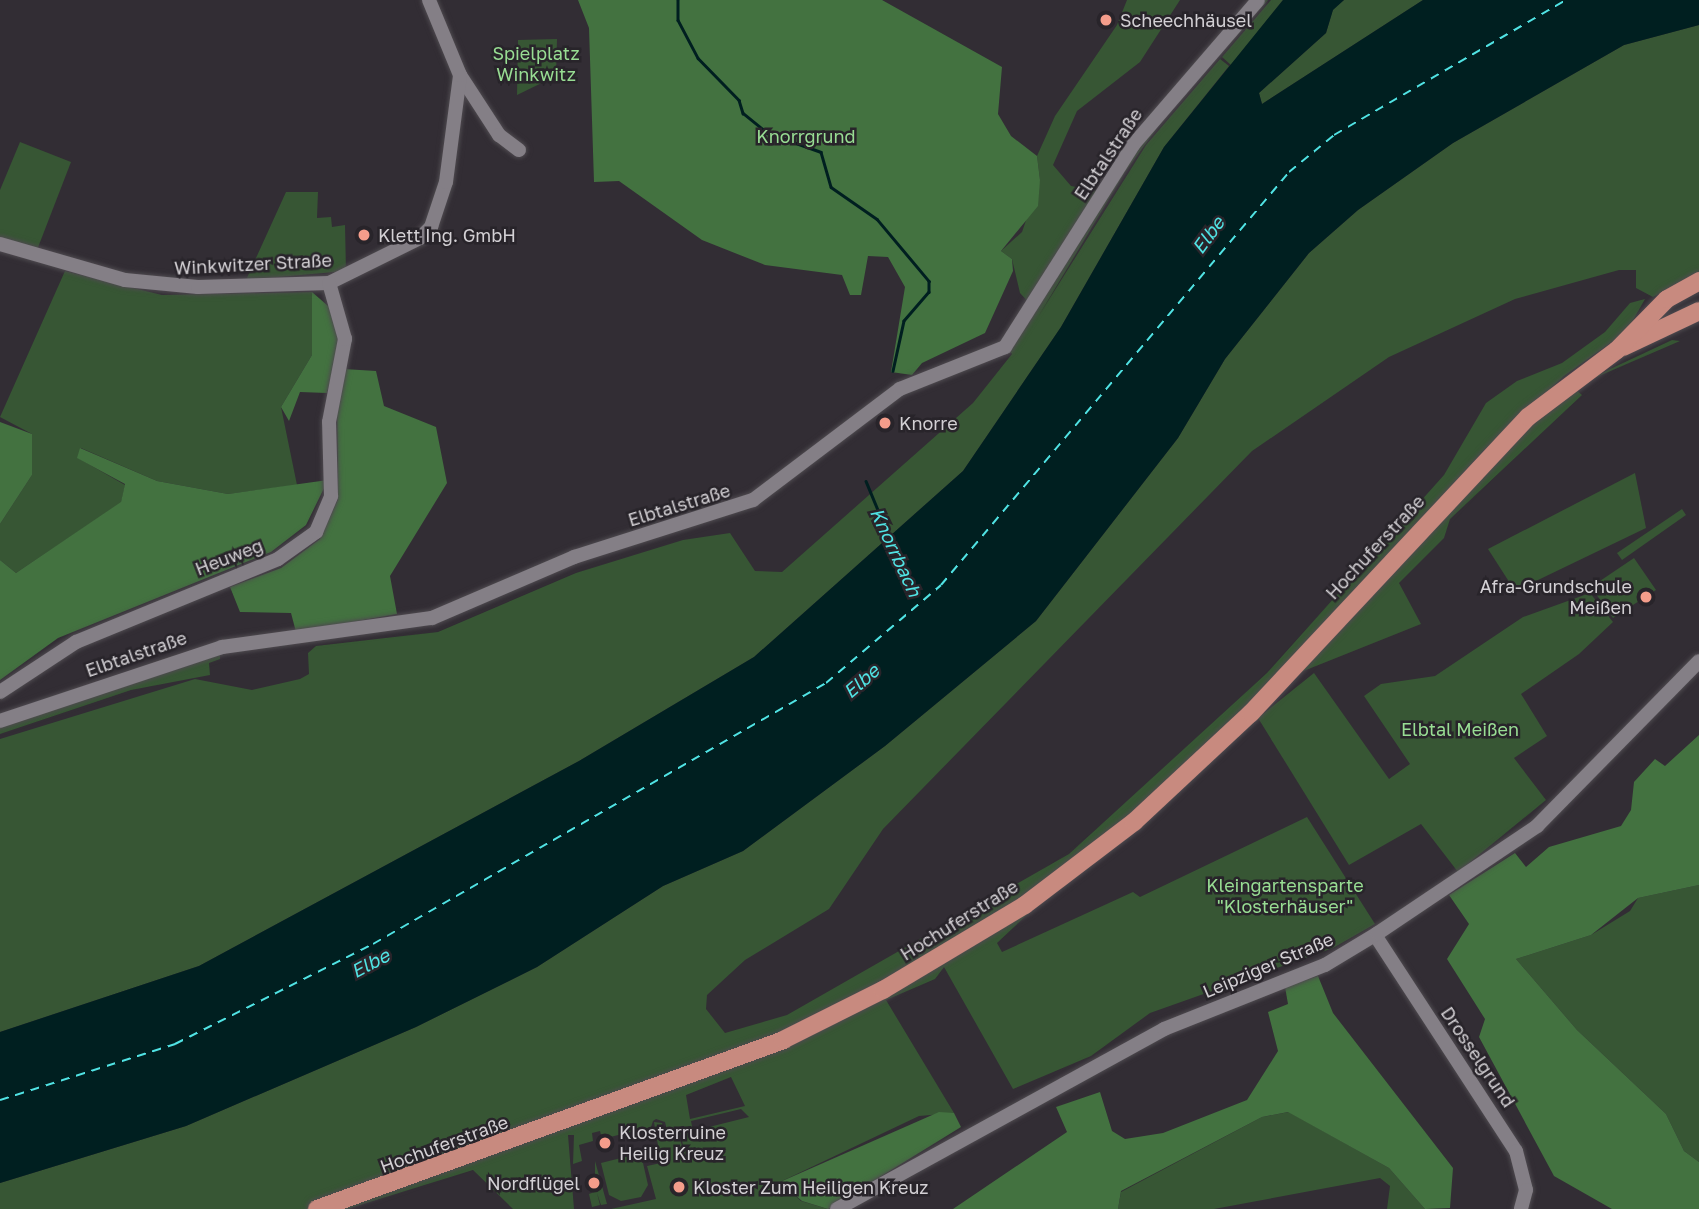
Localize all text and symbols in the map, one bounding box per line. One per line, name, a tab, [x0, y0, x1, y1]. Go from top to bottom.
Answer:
place label: Scheechhäusel	[1120, 9, 1252, 31]
marker: Scheechhäusel	[1098, 12, 1114, 28]
park label: Spielplatz Winkwitz	[492, 43, 580, 86]
street label: Elbtalstraße	[1070, 104, 1146, 204]
park label: Knorrgrund	[756, 125, 856, 147]
water label: Elbe	[1187, 212, 1229, 258]
place label: Klett Ing. GmbH	[378, 224, 516, 246]
marker: Klett Ing. GmbH	[356, 227, 372, 243]
street label: Winkwitzer Straße	[174, 249, 332, 279]
place label: Knorre	[899, 412, 958, 434]
marker: Knorre	[877, 415, 893, 431]
street label: Elbtalstraße	[625, 479, 733, 531]
street label: Hochuferstraße	[1321, 490, 1429, 604]
water label: Knorrbach	[865, 504, 927, 600]
street label: Heuweg	[192, 534, 266, 580]
place label: Afra-Grundschule Meißen	[1480, 576, 1632, 618]
marker: Afra-Grundschule Meißen	[1638, 589, 1654, 605]
street label: Elbtalstraße	[83, 627, 189, 681]
water label: Elbe	[838, 659, 884, 703]
park label: Elbtal Meißen	[1401, 718, 1519, 740]
street label: Hochuferstraße	[896, 875, 1022, 965]
park label: Kleingartensparte "Klosterhäuser"	[1206, 875, 1364, 917]
street label: Leipziger Straße	[1199, 928, 1337, 1002]
water label: Elbe	[347, 943, 393, 983]
street label: Drosselgrund	[1436, 1003, 1520, 1111]
street label: Hochuferstraße	[377, 1111, 511, 1177]
place label: Klosterruine Heilig Kreuz	[619, 1122, 726, 1164]
marker: Klosterruine Heilig Kreuz	[597, 1135, 613, 1151]
place label: Nordflügel	[487, 1172, 580, 1194]
marker: Nordflügel	[586, 1175, 602, 1191]
place label: Kloster Zum Heiligen Kreuz	[693, 1176, 928, 1198]
marker: Kloster Zum Heiligen Kreuz	[671, 1179, 687, 1195]

